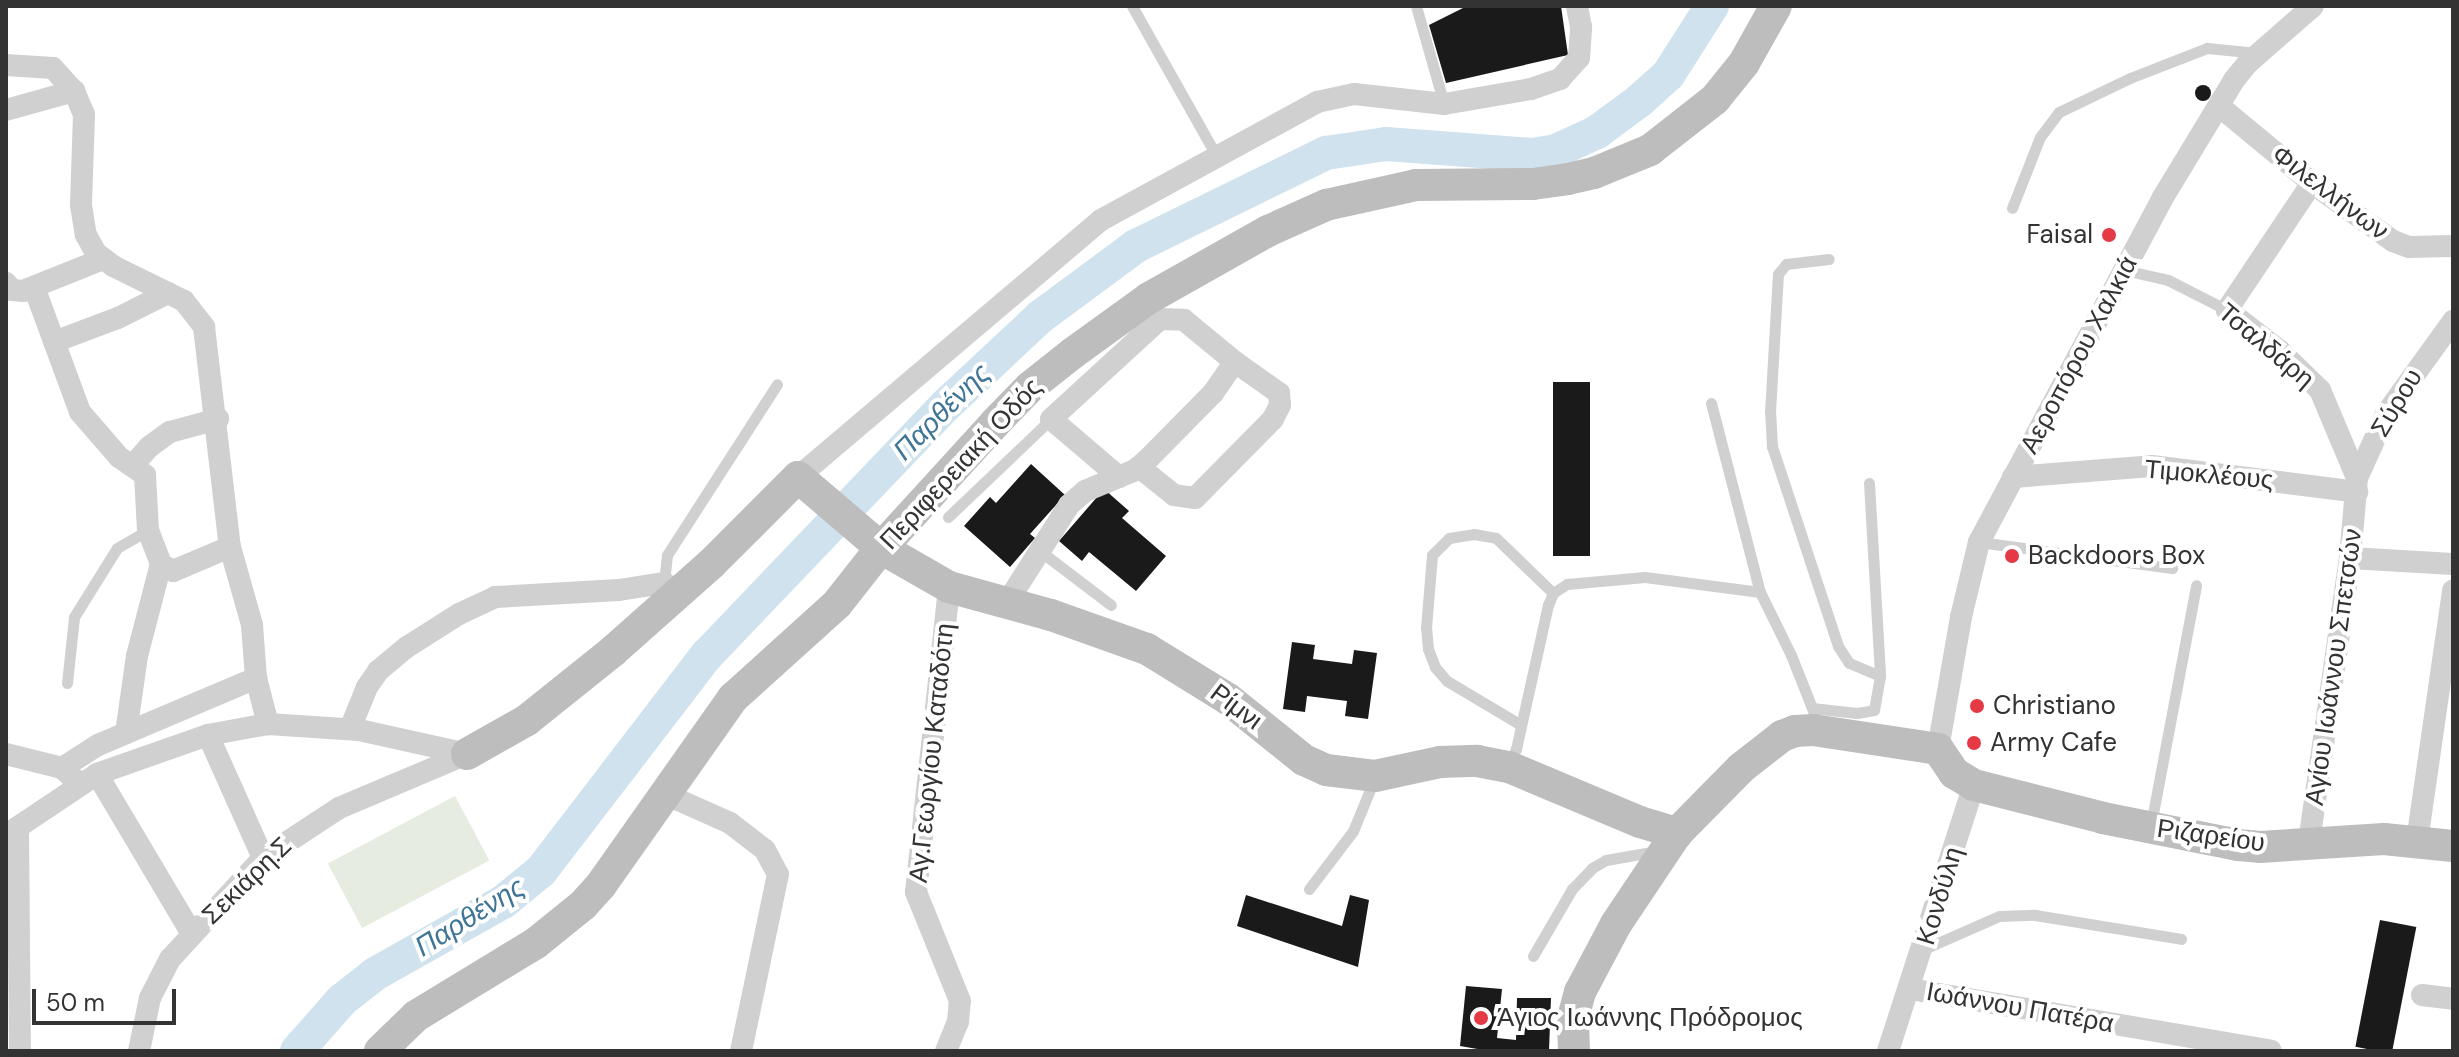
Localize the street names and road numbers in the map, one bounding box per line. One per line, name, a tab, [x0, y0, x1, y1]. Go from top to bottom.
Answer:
street label: Φιλελλήνων	[2266, 139, 2394, 247]
street label: Αεροπόρου Χαλκιά	[2014, 251, 2144, 459]
street label: Τσαλδάρη	[2212, 297, 2320, 395]
street label: Σύρου	[2365, 363, 2429, 443]
street label: Περιφερειακή Οδός	[874, 372, 1048, 556]
street label: Τιμοκλέους	[2143, 454, 2275, 496]
street label: Αγίου Ιωάννου Σπετσών	[2299, 527, 2369, 807]
street label: Αγ.Γεωργίου Καταδότη	[903, 622, 961, 884]
street label: Ρίμνι	[1204, 677, 1268, 737]
street label: Ριζαρείου	[2155, 813, 2267, 859]
street label: Σεκιάρη.Σ	[196, 831, 298, 931]
street label: Κονδύλη	[1910, 843, 1970, 949]
street label: Ιωάννου Πατέρα	[1924, 976, 2116, 1040]

